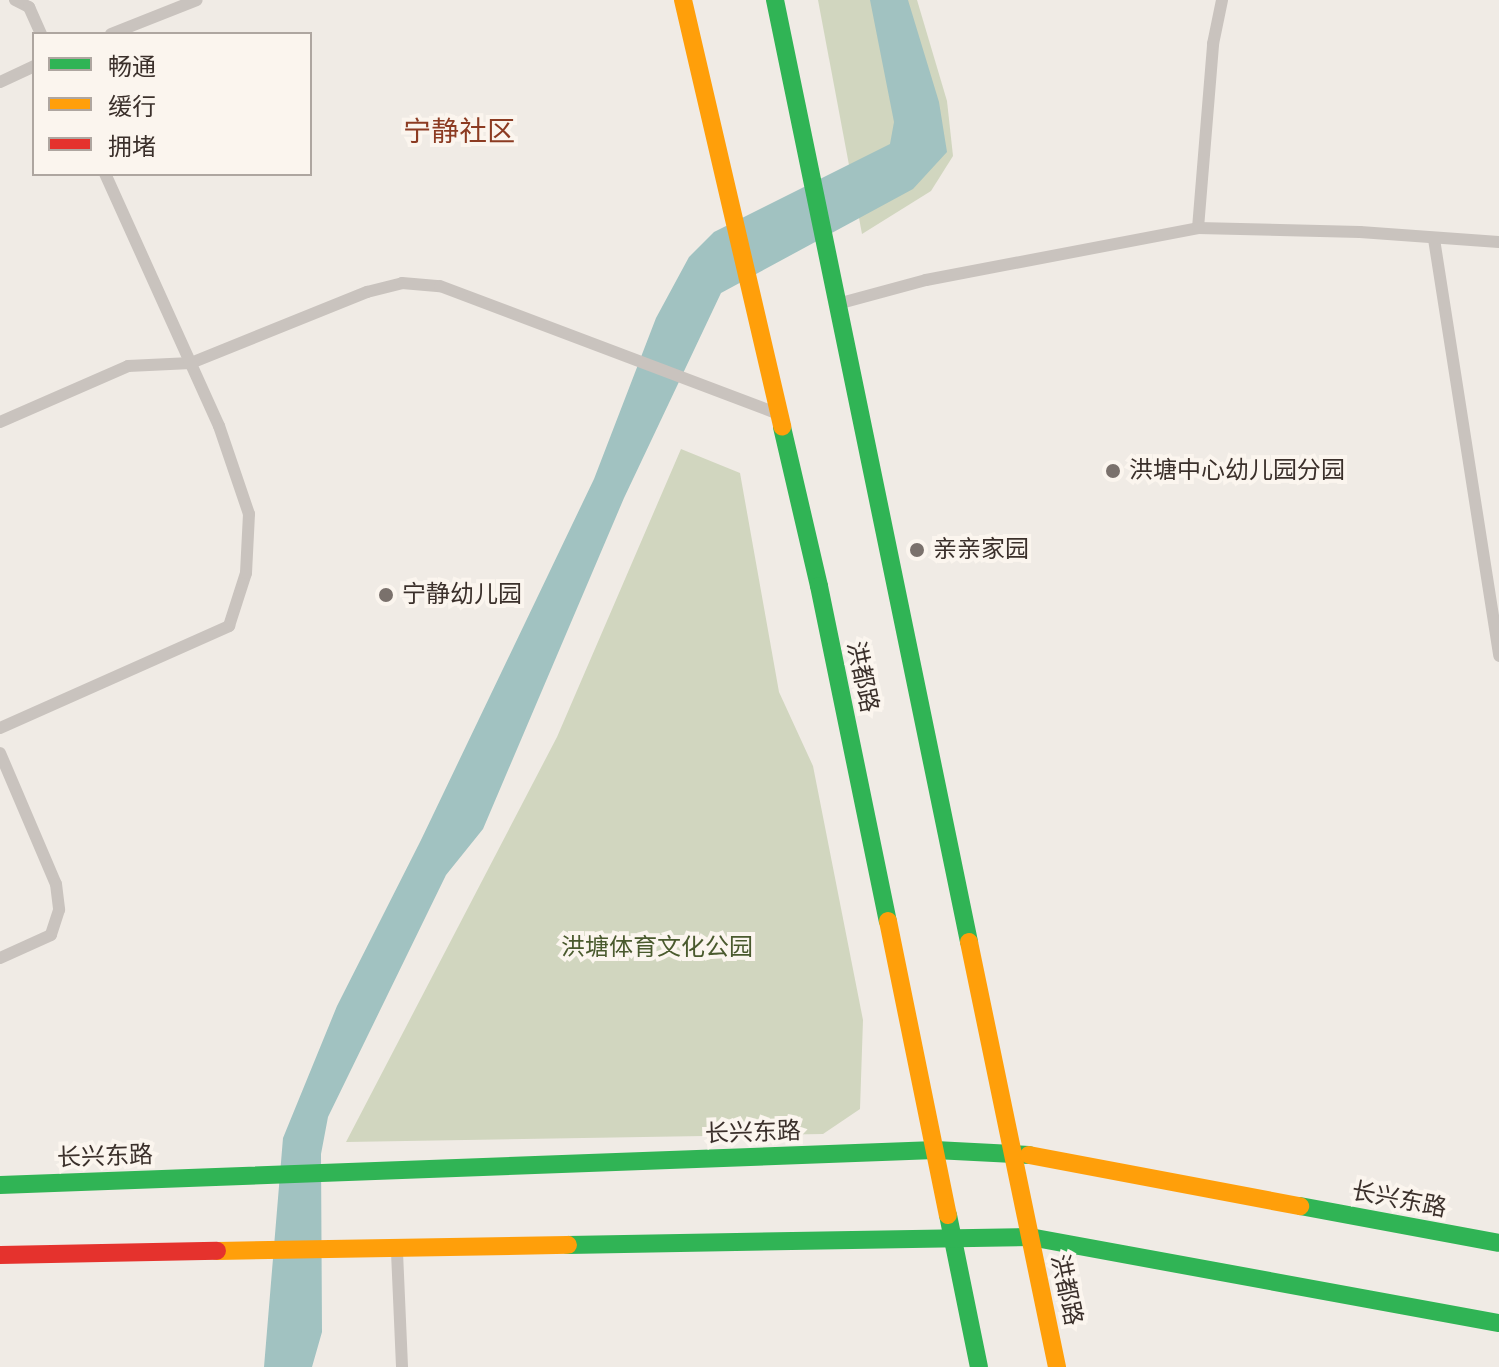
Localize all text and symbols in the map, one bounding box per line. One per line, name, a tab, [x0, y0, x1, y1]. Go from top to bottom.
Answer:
legend	[32, 32, 312, 176]
text: 畅通	[108, 53, 156, 82]
text: 缓行	[108, 93, 156, 122]
district label: 宁静社区	[403, 115, 515, 149]
text: 拥堵	[108, 133, 156, 162]
place label: 洪塘中心幼儿园分园	[1129, 457, 1345, 485]
marker: 洪塘中心幼儿园分园	[1104, 462, 1122, 480]
place label: 亲亲家园	[933, 536, 1029, 564]
marker: 亲亲家园	[908, 541, 926, 559]
place label: 宁静幼儿园	[402, 581, 522, 609]
marker: 宁静幼儿园	[377, 586, 395, 604]
street label: 洪都路	[840, 639, 884, 715]
park label: 洪塘体育文化公园	[561, 934, 753, 962]
street label: 长兴东路	[705, 1117, 801, 1149]
street label: 长兴东路	[57, 1141, 153, 1173]
street label: 长兴东路	[1349, 1177, 1449, 1223]
street label: 洪都路	[1044, 1252, 1088, 1328]

